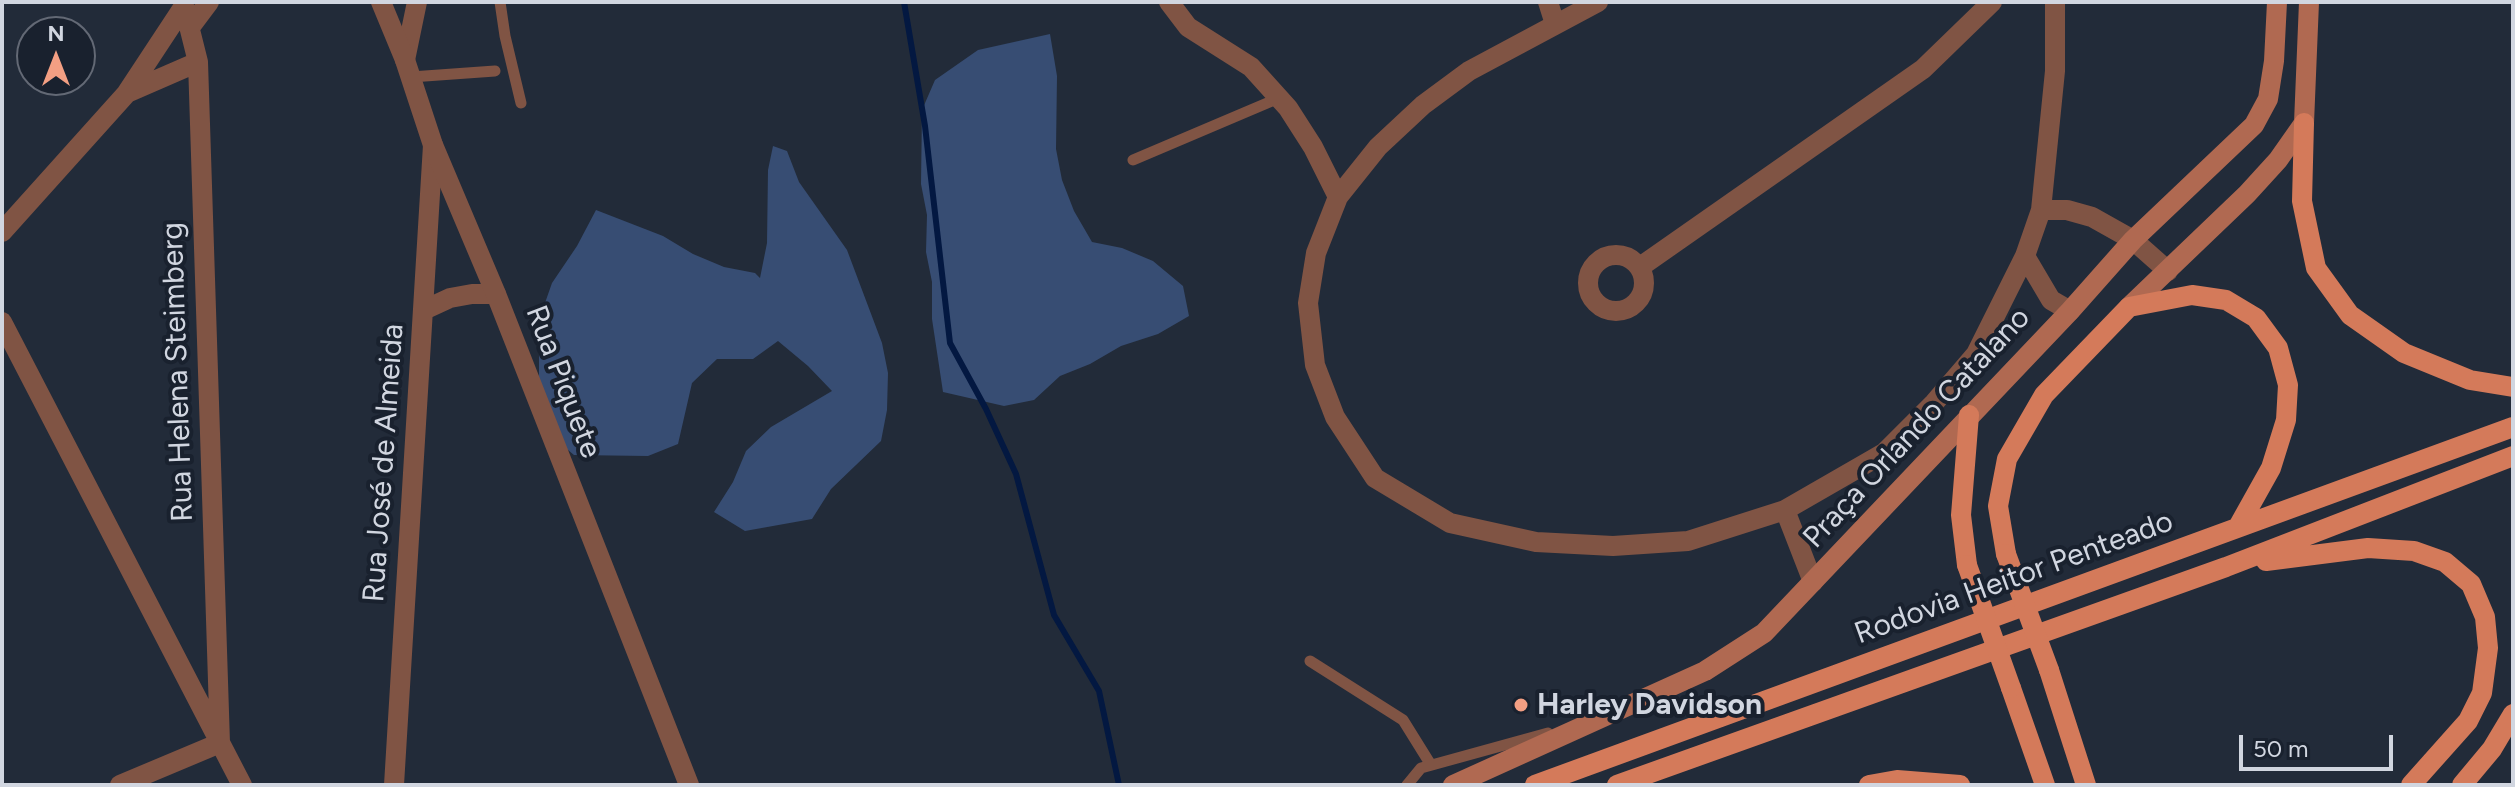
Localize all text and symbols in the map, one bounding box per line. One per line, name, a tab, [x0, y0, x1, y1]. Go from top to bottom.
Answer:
north arrow	[16, 16, 96, 96]
text: N	[47, 20, 65, 47]
street label: Rua Helena Steimberg	[155, 222, 201, 522]
street label: Praça Orlando Catalano	[1796, 300, 2038, 556]
street label: Rua Piquete	[517, 301, 609, 463]
street label: Rua José de Almeida	[356, 323, 412, 603]
street label: Rodovia Heitor Penteado	[1850, 504, 2178, 652]
place label: Harley Davidson	[1537, 687, 1762, 723]
marker: Harley Davidson	[1512, 696, 1530, 714]
scale bar	[2243, 719, 2397, 769]
text: 50 m	[2253, 734, 2309, 763]

